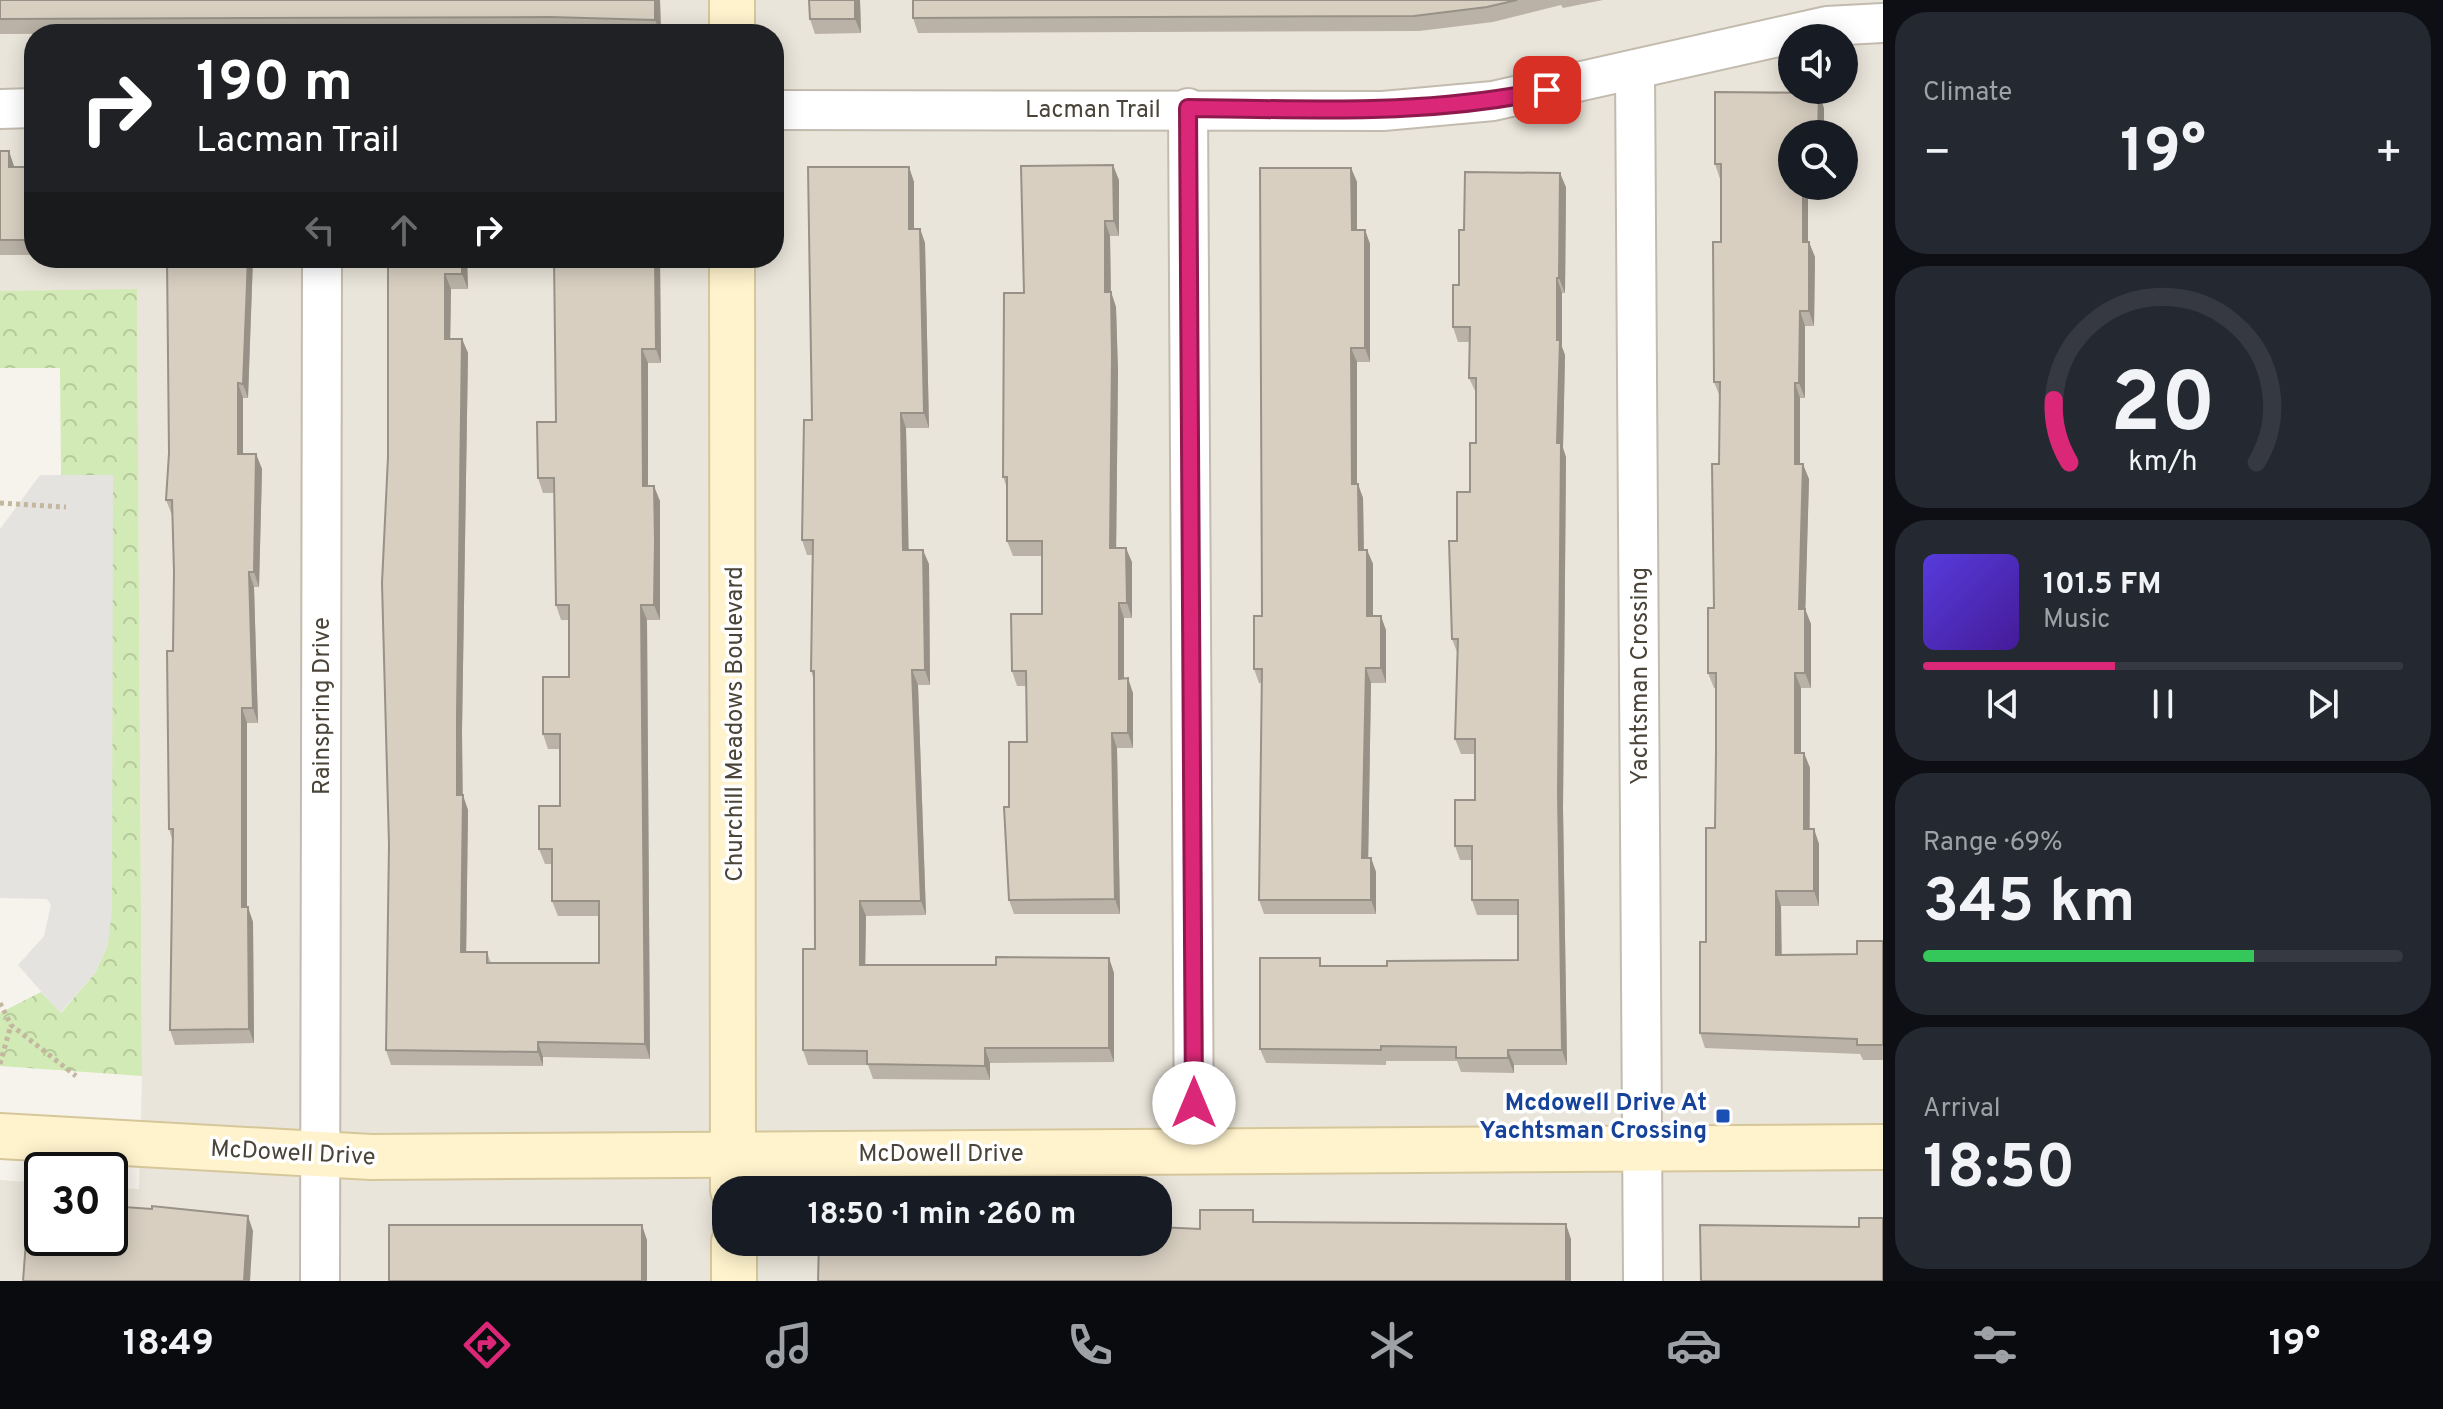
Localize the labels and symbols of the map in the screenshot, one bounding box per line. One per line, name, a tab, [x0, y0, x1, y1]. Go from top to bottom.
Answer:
pin	[1513, 56, 1581, 124]
street label: Lacman Trail	[1025, 96, 1161, 126]
street label: Churchill Meadows Boulevard	[721, 566, 751, 882]
street label: Yachtsman Crossing	[1626, 567, 1656, 785]
street label: Rainspring Drive	[308, 617, 338, 795]
position arrow	[1152, 1061, 1236, 1145]
place label: Mcdowell Drive At Yachtsman Crossing	[1480, 1089, 1707, 1147]
marker: Mcdowell Drive At Yachtsman Crossing	[1714, 1107, 1732, 1125]
street label: McDowell Drive	[209, 1135, 376, 1173]
street label: McDowell Drive	[858, 1140, 1024, 1170]
speed limit sign: 30	[24, 1152, 128, 1256]

